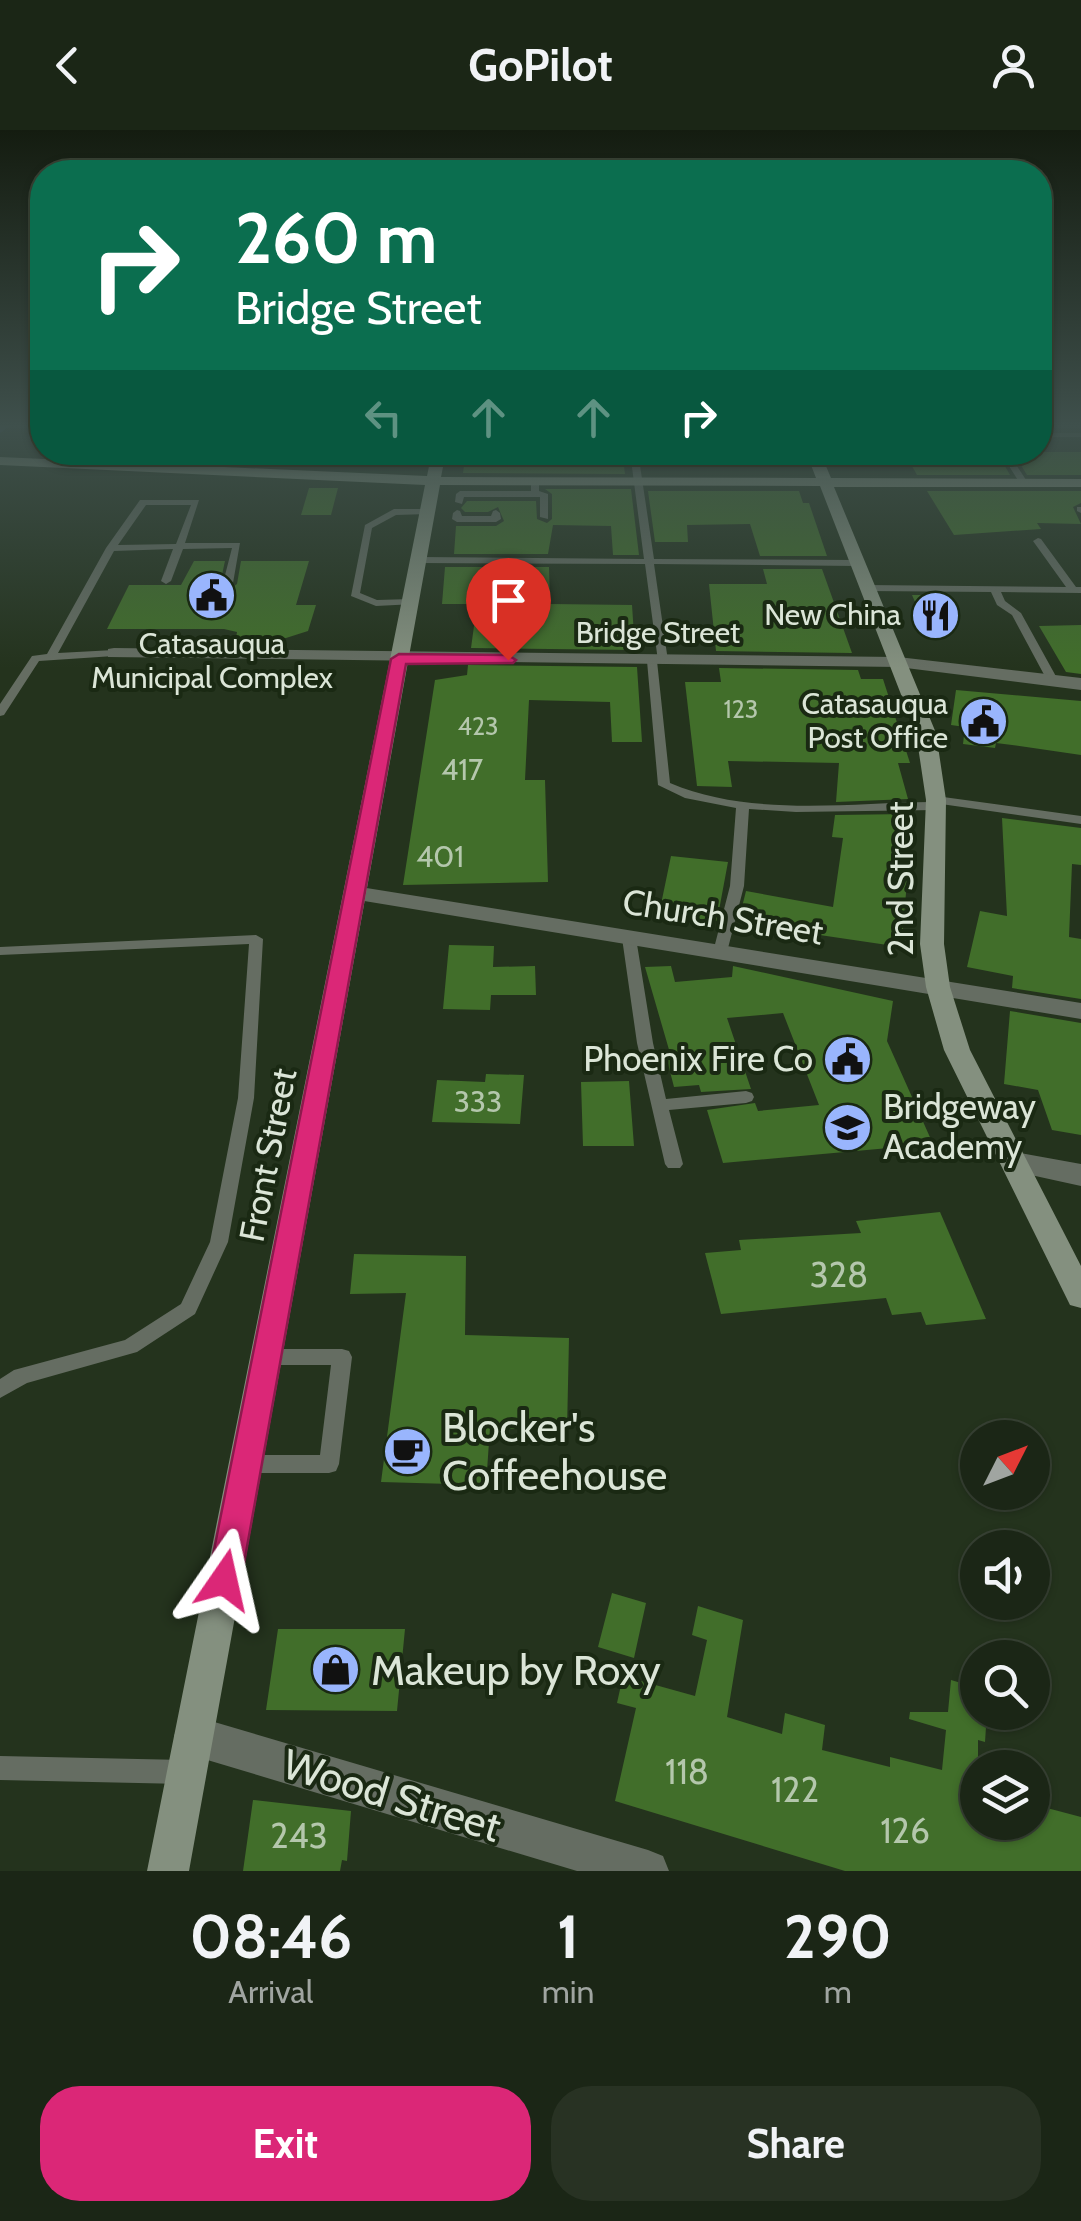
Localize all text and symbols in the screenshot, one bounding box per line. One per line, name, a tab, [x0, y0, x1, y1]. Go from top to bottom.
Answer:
icon: back	[40, 38, 95, 93]
text: GoPilot	[468, 38, 613, 92]
icon: person	[986, 38, 1041, 93]
text: 260 m	[235, 195, 437, 281]
icon: right	[70, 200, 200, 330]
text: Bridge Street	[235, 281, 482, 335]
icon: left	[356, 390, 411, 445]
icon: ahead	[461, 390, 516, 445]
icon: ahead	[566, 390, 621, 445]
icon: right	[671, 390, 726, 445]
pin	[466, 558, 551, 661]
public building icon: Catasauqua Municipal Complex	[186, 569, 238, 621]
icon: arrive	[481, 573, 536, 628]
restaurant icon: New China	[910, 589, 962, 641]
place label: New China	[764, 596, 902, 633]
street label: Bridge Street	[576, 614, 740, 651]
place label: Catasauqua Municipal Complex	[91, 625, 333, 696]
place label: Catasauqua Post Office	[802, 685, 949, 756]
house number: 123	[724, 694, 758, 724]
public building icon: Catasauqua Post Office	[957, 695, 1009, 747]
house number: 423	[457, 711, 499, 741]
house number: 417	[441, 751, 483, 788]
street label: 2nd Street	[879, 801, 922, 957]
house number: 401	[416, 838, 464, 875]
street label: Church Street	[620, 879, 826, 954]
public building icon: Phoenix Fire Co	[822, 1033, 874, 1085]
place label: Phoenix Fire Co	[583, 1037, 813, 1080]
street label: Front Street	[230, 1064, 305, 1245]
house number: 333	[454, 1083, 502, 1120]
place label: Bridgeway Academy	[883, 1085, 1036, 1168]
school or university icon: Bridgeway Academy	[822, 1101, 874, 1153]
house number: 328	[810, 1253, 868, 1296]
place label: Blocker's Coffeehouse	[442, 1401, 667, 1501]
north arrow	[960, 1420, 1050, 1510]
map controls	[960, 1420, 1050, 1840]
cafe icon: Blocker's Coffeehouse	[381, 1425, 433, 1477]
position arrow	[172, 1528, 276, 1632]
button: sound	[960, 1530, 1050, 1620]
button: search	[960, 1640, 1050, 1730]
shop icon: Makeup by Roxy	[310, 1644, 362, 1696]
place label: Makeup by Roxy	[371, 1644, 661, 1696]
street label: Wood Street	[277, 1737, 507, 1853]
house number: 118	[665, 1750, 709, 1793]
button: layers	[960, 1750, 1050, 1840]
house number: 122	[771, 1768, 819, 1811]
house number: 126	[880, 1809, 930, 1852]
house number: 243	[270, 1814, 328, 1857]
text: 08:46	[189, 1900, 352, 1973]
text: 1	[557, 1900, 579, 1973]
text: 290	[784, 1900, 892, 1973]
text: Arrival	[228, 1972, 313, 2011]
text: min	[542, 1972, 594, 2011]
text: m	[824, 1972, 852, 2011]
button: Exit	[40, 2086, 531, 2201]
button: Share	[551, 2086, 1041, 2201]

